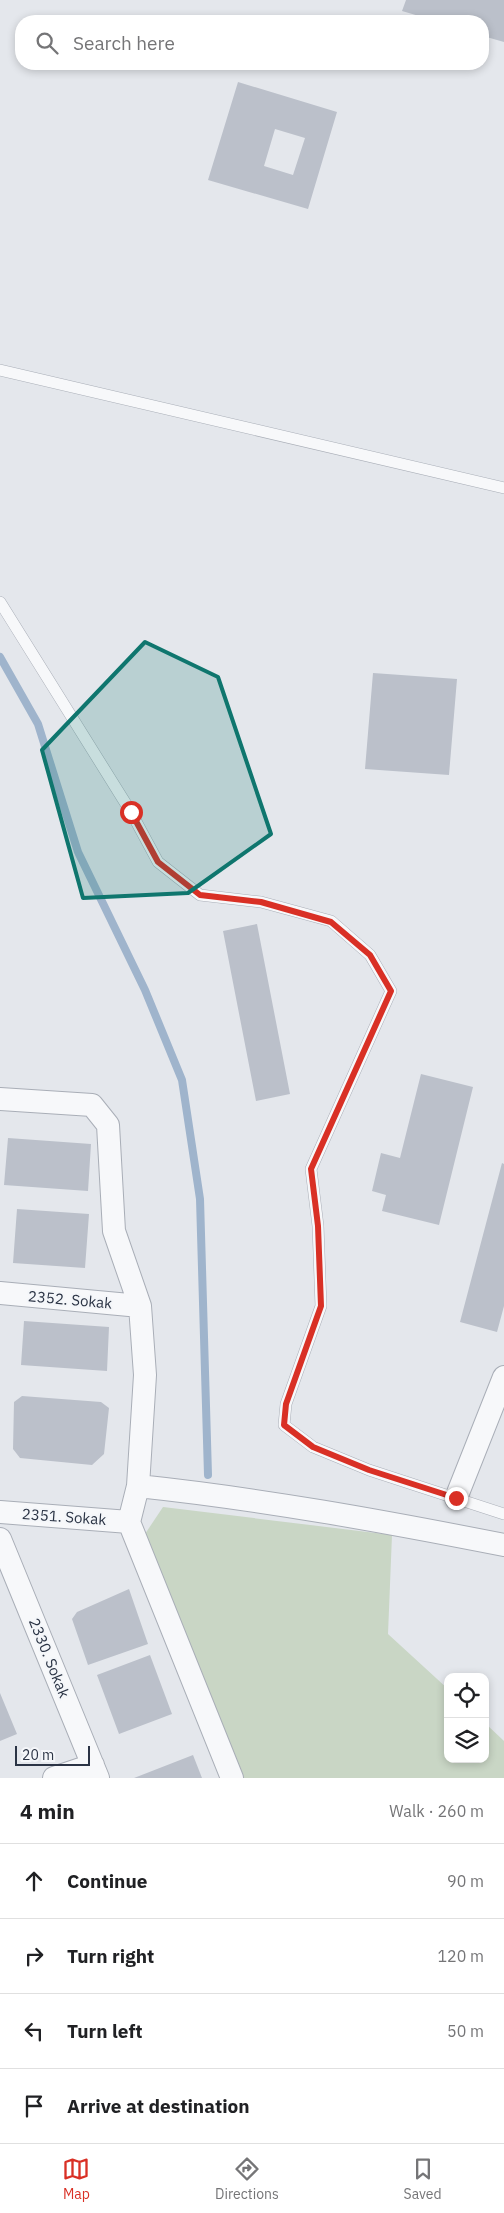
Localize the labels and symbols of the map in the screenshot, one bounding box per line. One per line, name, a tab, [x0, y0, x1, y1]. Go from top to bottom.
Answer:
route start	[120, 801, 143, 824]
street label: 2352. Sokak	[27, 1286, 113, 1313]
route end	[445, 1487, 468, 1510]
street label: 2351. Sokak	[21, 1504, 107, 1529]
street label: 2330. Sokak	[25, 1615, 74, 1701]
scale bar	[15, 1743, 90, 1766]

